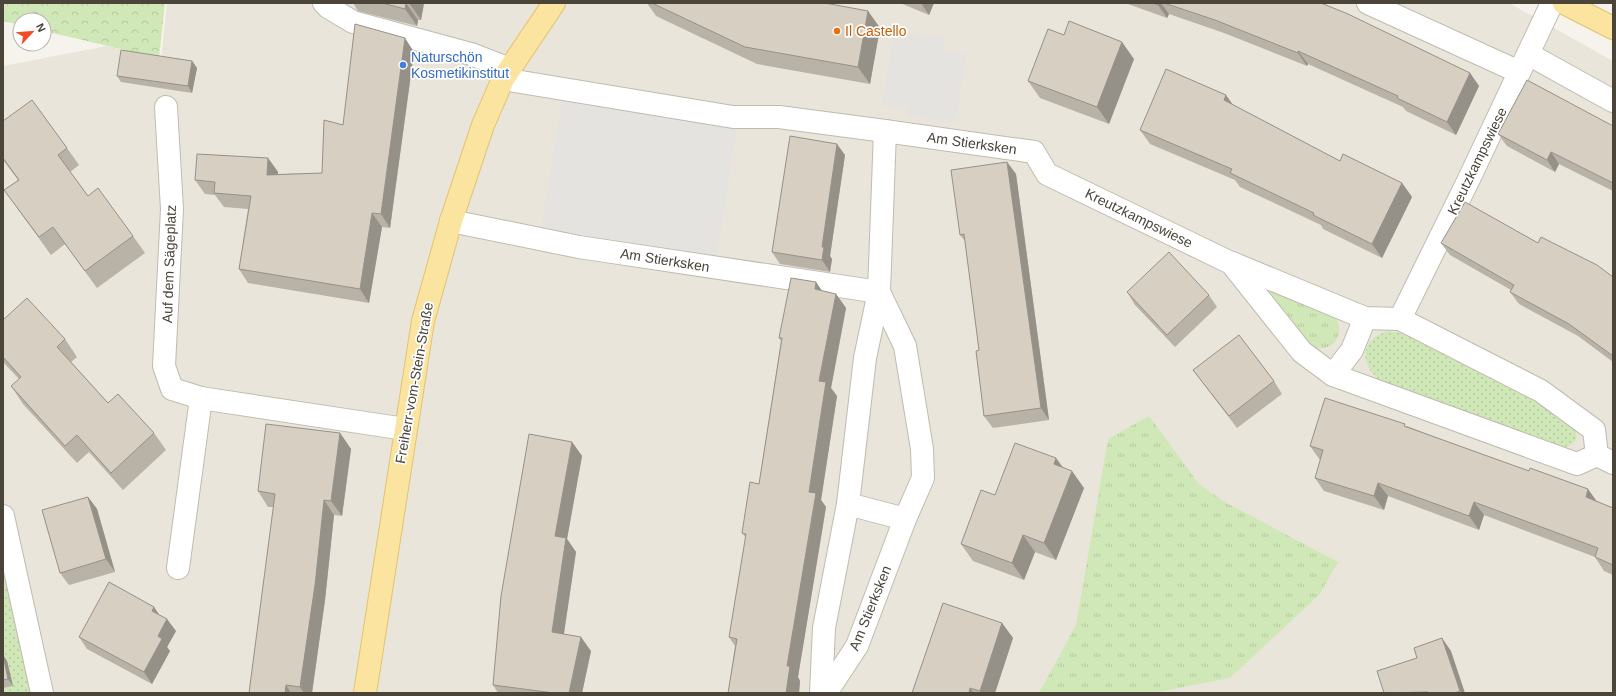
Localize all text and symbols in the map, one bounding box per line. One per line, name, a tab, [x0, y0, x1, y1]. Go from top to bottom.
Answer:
north arrow	[12, 12, 52, 52]
text: N	[34, 21, 48, 34]
place label: Il Castello	[845, 23, 907, 39]
marker: Il Castello	[832, 26, 842, 36]
place label: Naturschön Kosmetikinstitut	[411, 49, 509, 81]
marker: Naturschön Kosmetikinstitut	[398, 60, 408, 70]
street label: Kreutzkampswiese	[1444, 105, 1510, 217]
street label: Am Stierksken	[926, 129, 1018, 157]
street label: Kreutzkampswiese	[1083, 185, 1195, 251]
street label: Auf dem Sägeplatz	[159, 205, 179, 323]
street label: Am Stierksken	[619, 245, 711, 275]
street label: Freiherr-vom-Stein-Straße	[392, 301, 436, 465]
street label: Am Stierksken	[846, 563, 894, 653]

